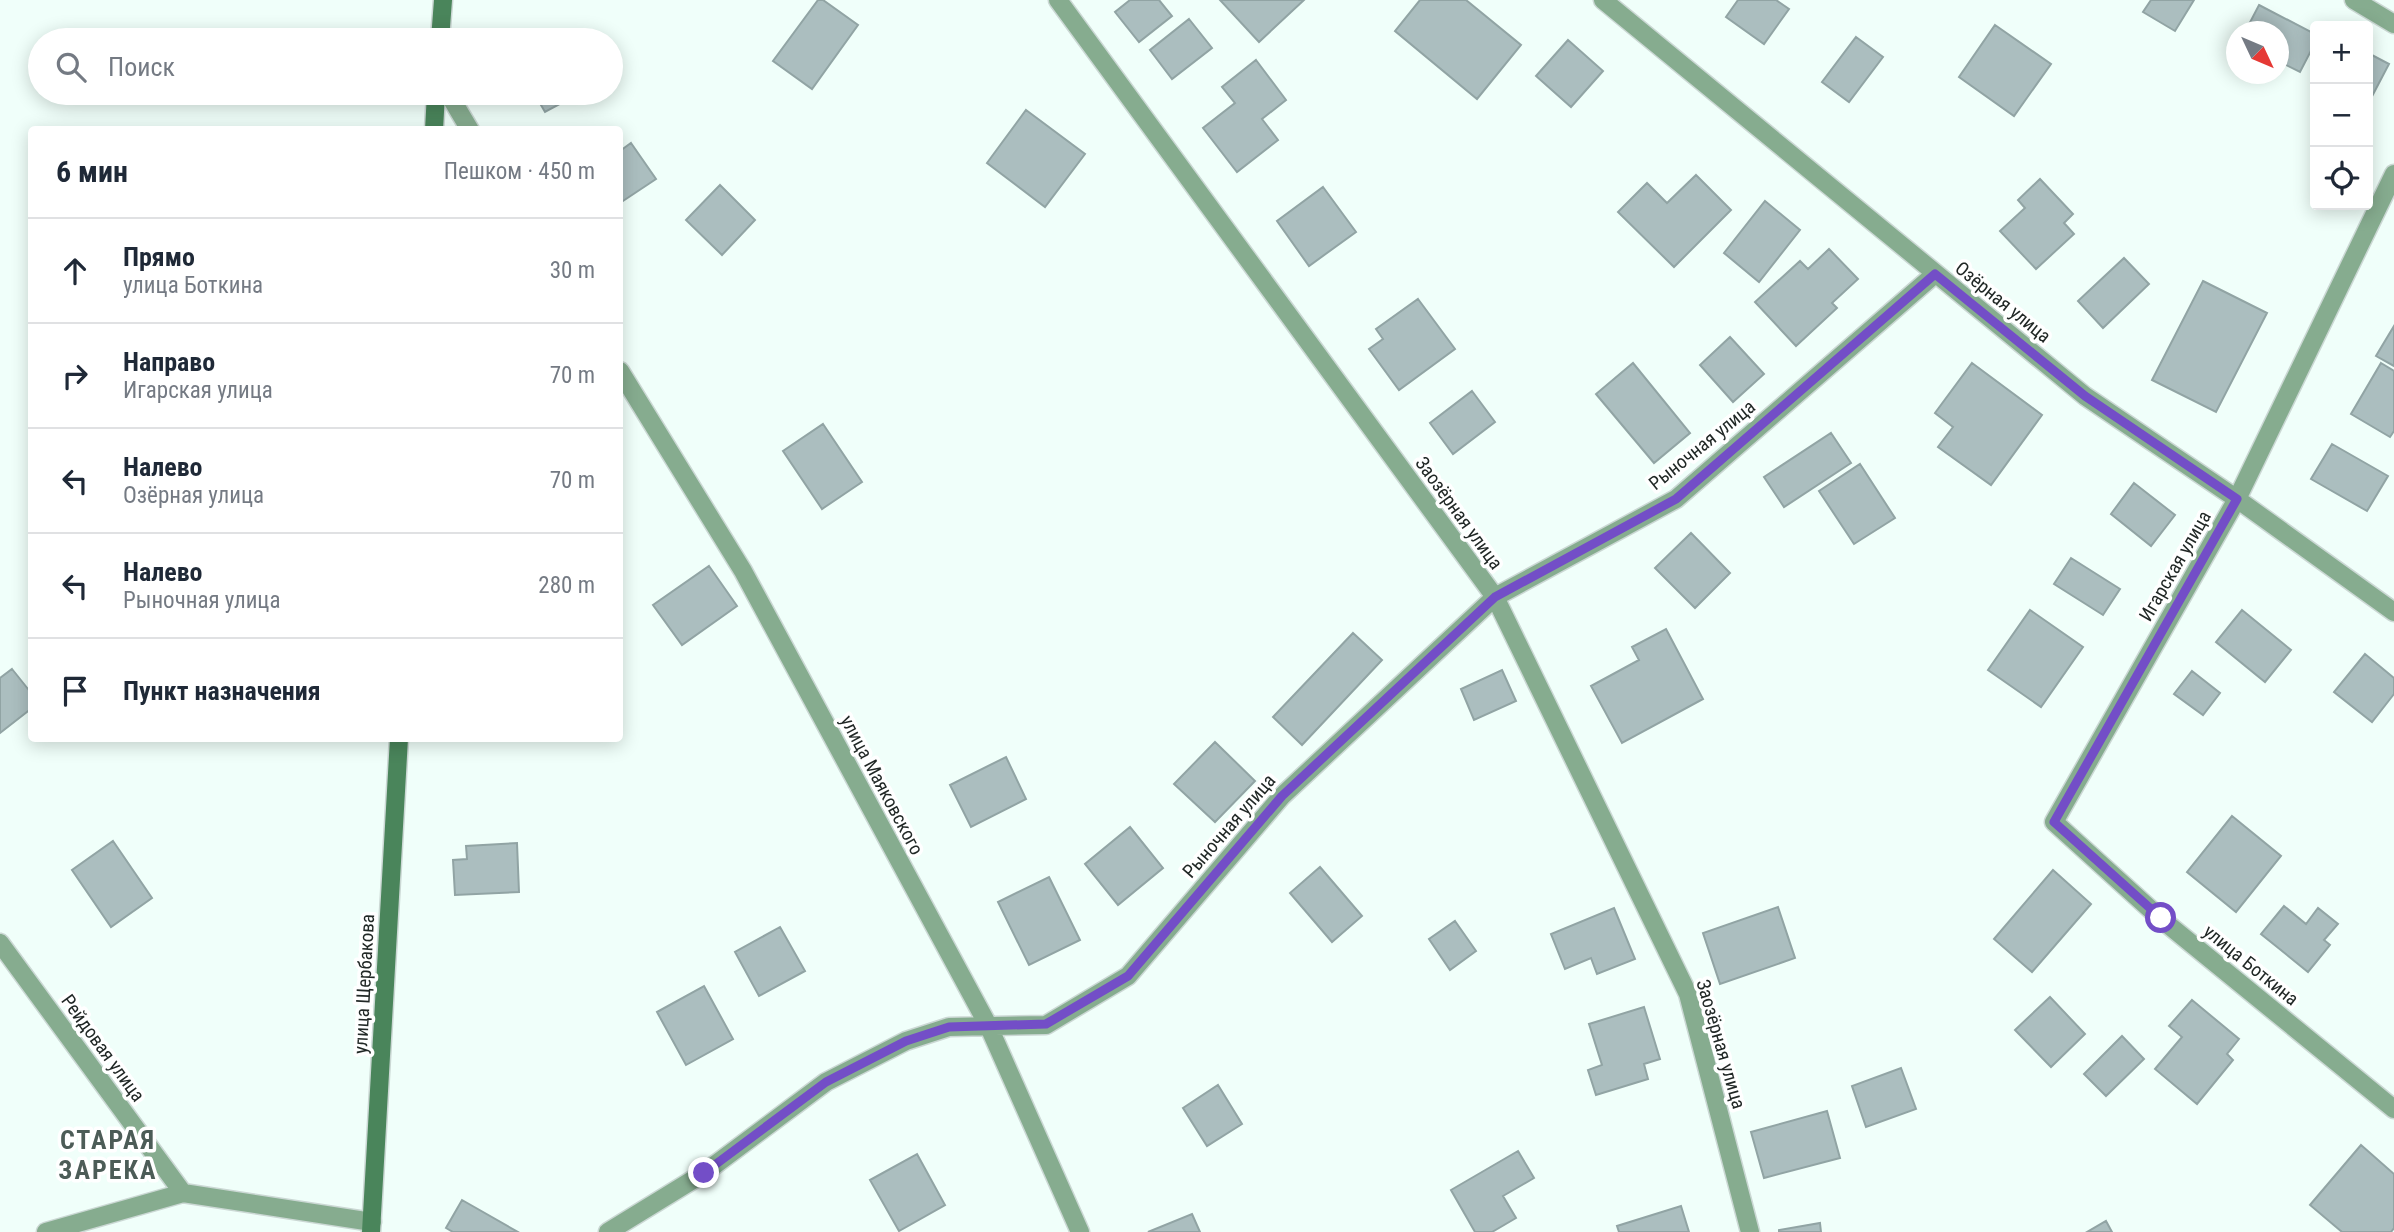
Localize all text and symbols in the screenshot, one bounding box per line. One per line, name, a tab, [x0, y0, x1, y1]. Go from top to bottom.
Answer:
north arrow	[2226, 21, 2289, 84]
map controls	[2310, 21, 2373, 210]
button: +	[2310, 21, 2373, 84]
search box	[28, 28, 623, 105]
icon: search	[52, 48, 90, 86]
text: Поиск	[108, 52, 175, 82]
button: −	[2310, 84, 2373, 147]
button: locate	[2310, 147, 2373, 210]
text: 6 мин	[56, 154, 128, 189]
text: Пешком · 450 m	[444, 158, 595, 185]
text: Прямо	[123, 242, 195, 272]
icon: ahead	[56, 252, 94, 290]
street label: Озёрная улица	[1951, 256, 2055, 348]
text: 30 m	[550, 257, 595, 284]
text: улица Боткина	[123, 272, 263, 299]
text: Направо	[123, 347, 215, 377]
icon: right	[56, 357, 94, 395]
text: 70 m	[550, 362, 595, 389]
text: Игарская улица	[123, 377, 273, 404]
street label: Рыночная улица	[1644, 395, 1760, 495]
text: Налево	[123, 452, 203, 482]
street label: Заозёрная улица	[1410, 452, 1508, 574]
icon: left	[56, 462, 94, 500]
text: 70 m	[550, 467, 595, 494]
text: Озёрная улица	[123, 482, 264, 509]
street label: Игарская улица	[2134, 507, 2216, 625]
text: Налево	[123, 557, 203, 587]
icon: left	[56, 567, 94, 605]
text: 280 m	[538, 572, 595, 599]
text: Рыночная улица	[123, 587, 280, 614]
icon: arrive	[56, 672, 94, 710]
text: Пункт назначения	[123, 676, 321, 706]
street label: улица Маяковского	[836, 711, 928, 859]
street label: Рыночная улица	[1178, 769, 1280, 883]
route start	[2145, 902, 2176, 933]
street label: улица Щербакова	[349, 913, 379, 1055]
street label: улица Боткина	[2199, 920, 2303, 1010]
street label: Заозёрная улица	[1692, 977, 1750, 1111]
street label: Рейдовая улица	[56, 990, 150, 1106]
district label: СТАРАЯ ЗАРЕКА	[58, 1125, 158, 1185]
route end	[688, 1157, 719, 1188]

